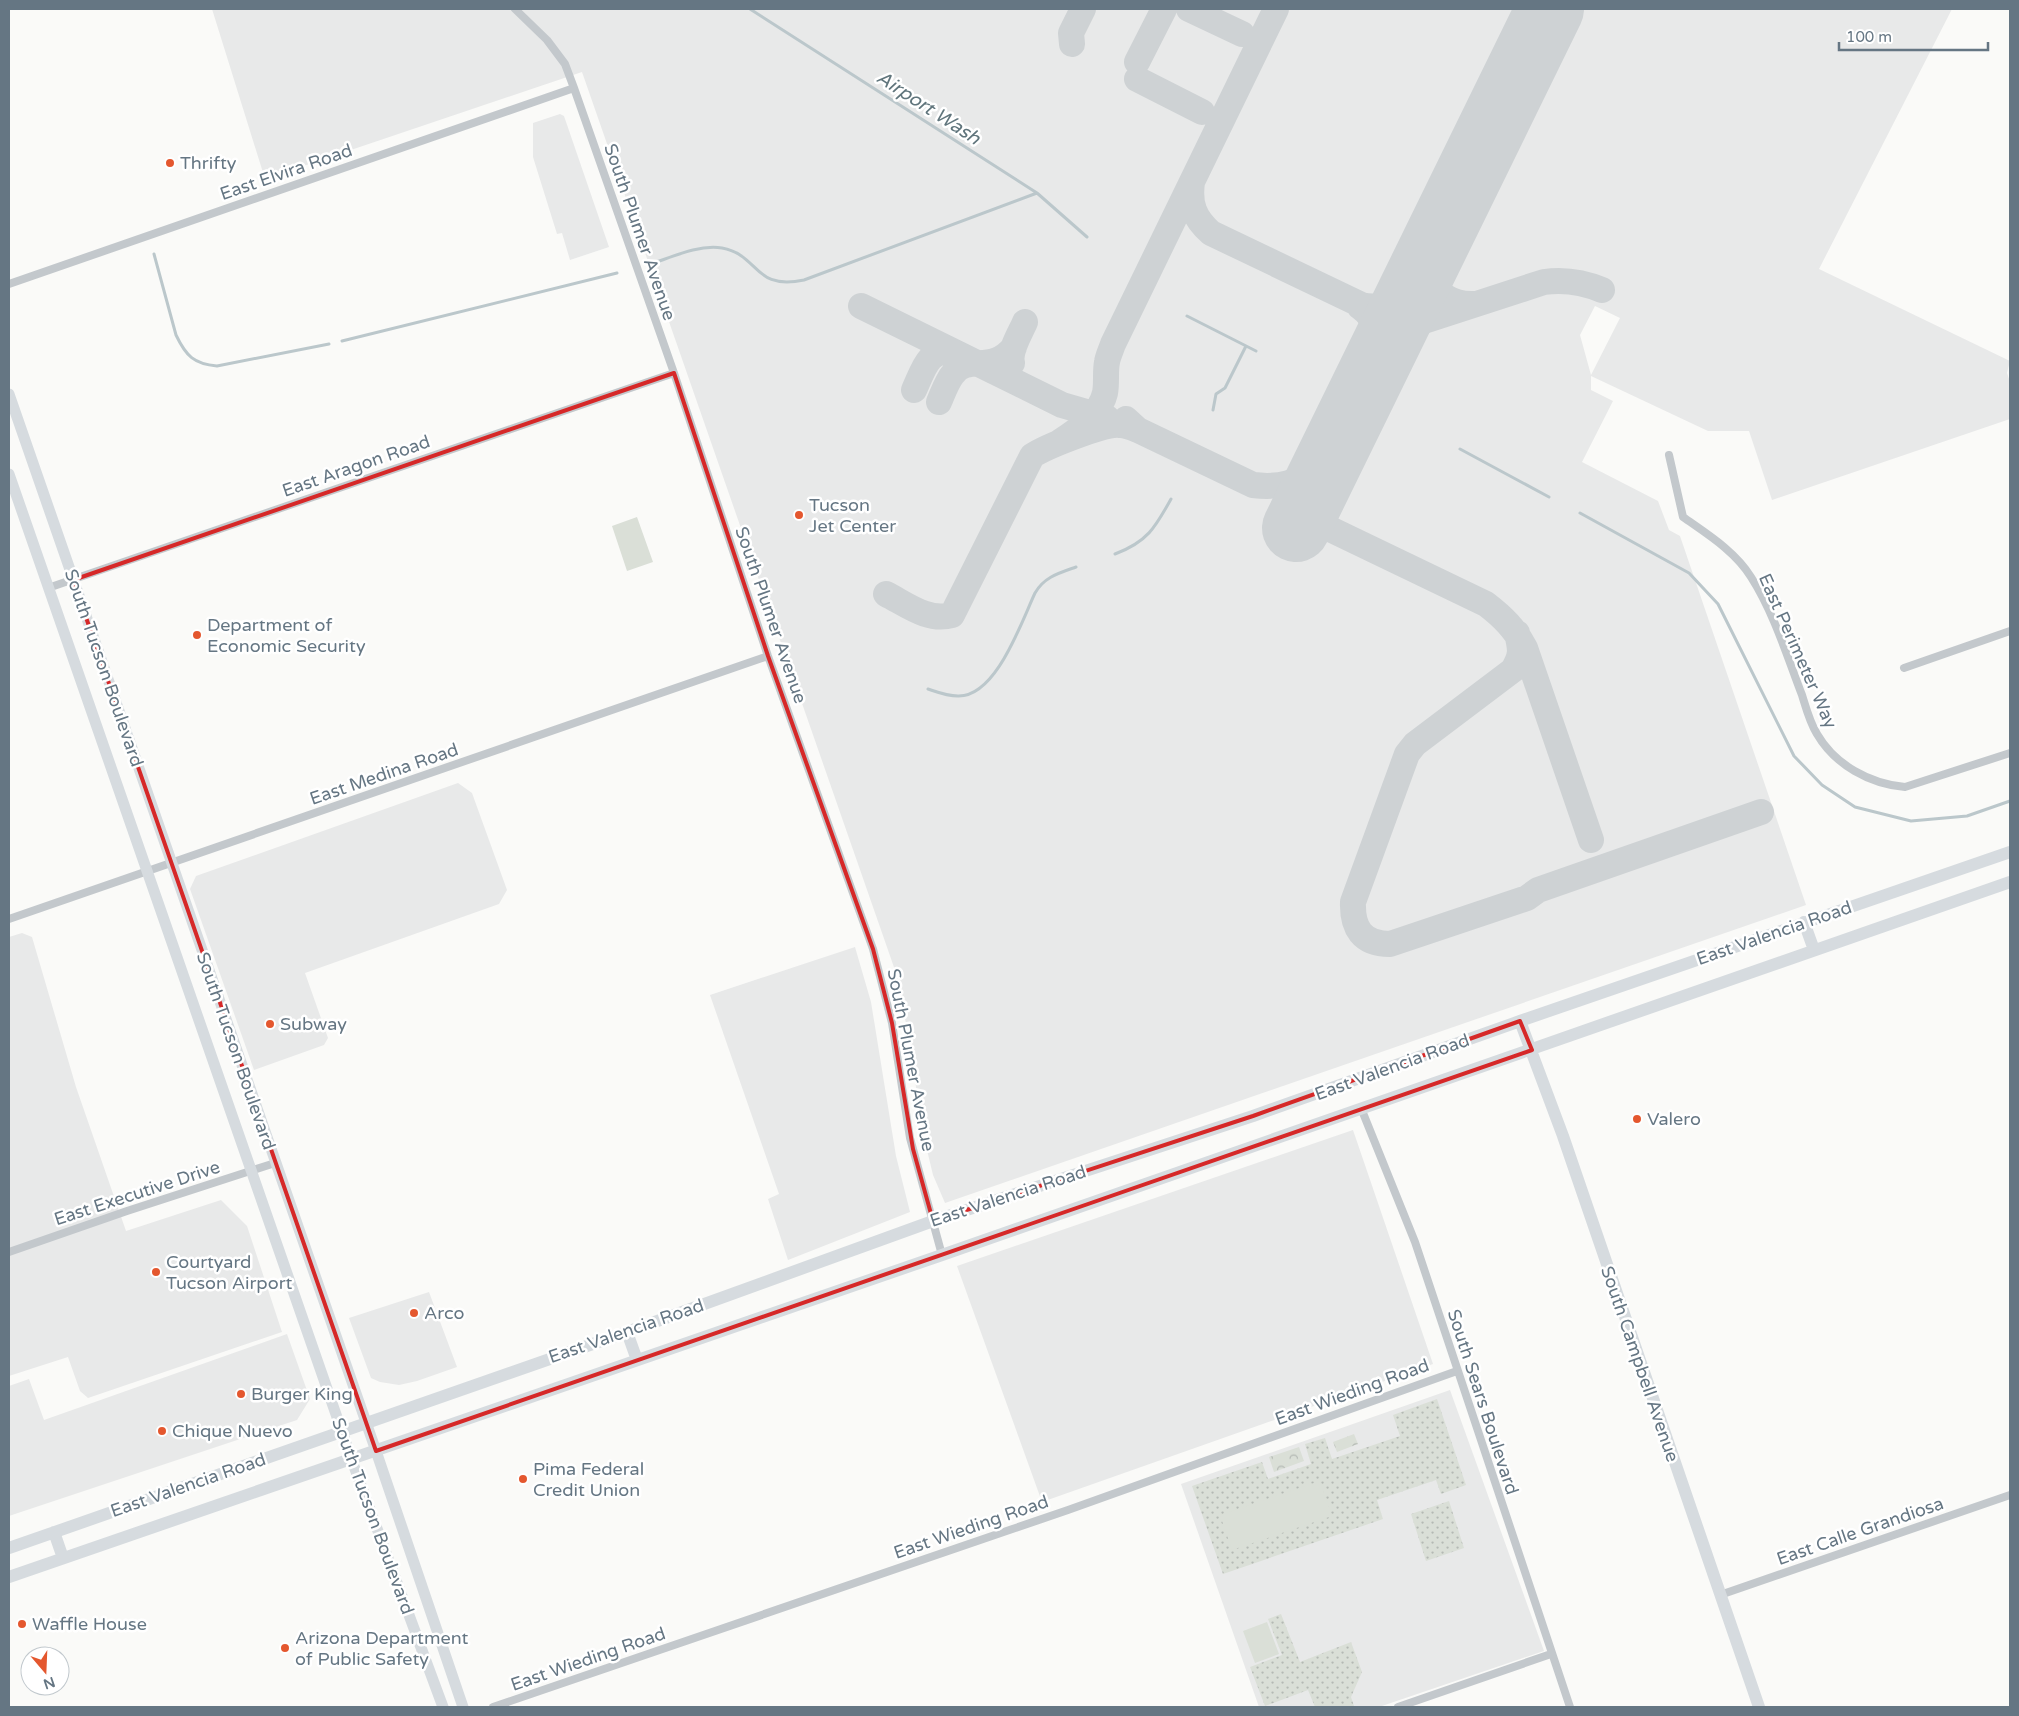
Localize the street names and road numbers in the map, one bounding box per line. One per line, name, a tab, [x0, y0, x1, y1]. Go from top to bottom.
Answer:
street label: East Elvira Road	[217, 139, 355, 205]
street label: South Plumer Avenue	[599, 141, 681, 323]
street label: East Aragon Road	[279, 430, 433, 502]
street label: South Plumer Avenue	[730, 524, 812, 706]
street label: South Tucson Boulevard	[60, 566, 148, 770]
street label: East Perimeter Way	[1754, 570, 1842, 732]
street label: East Medina Road	[307, 738, 461, 810]
street label: East Valencia Road	[1693, 896, 1855, 970]
street label: South Tucson Boulevard	[192, 949, 280, 1153]
street label: South Plumer Avenue	[882, 967, 940, 1153]
street label: East Valencia Road	[1312, 1029, 1472, 1105]
street label: East Executive Drive	[51, 1156, 223, 1230]
street label: East Valencia Road	[927, 1160, 1089, 1232]
street label: South Campbell Avenue	[1596, 1263, 1684, 1465]
street label: East Valencia Road	[545, 1294, 707, 1368]
street label: South Sears Boulevard	[1443, 1307, 1523, 1497]
street label: East Wieding Road	[1272, 1354, 1432, 1430]
street label: South Tucson Boulevard	[327, 1415, 419, 1617]
street label: East Valencia Road	[107, 1448, 269, 1522]
street label: East Wieding Road	[891, 1490, 1051, 1564]
street label: East Calle Grandiosa	[1774, 1492, 1946, 1570]
street label: East Wieding Road	[508, 1622, 668, 1696]

